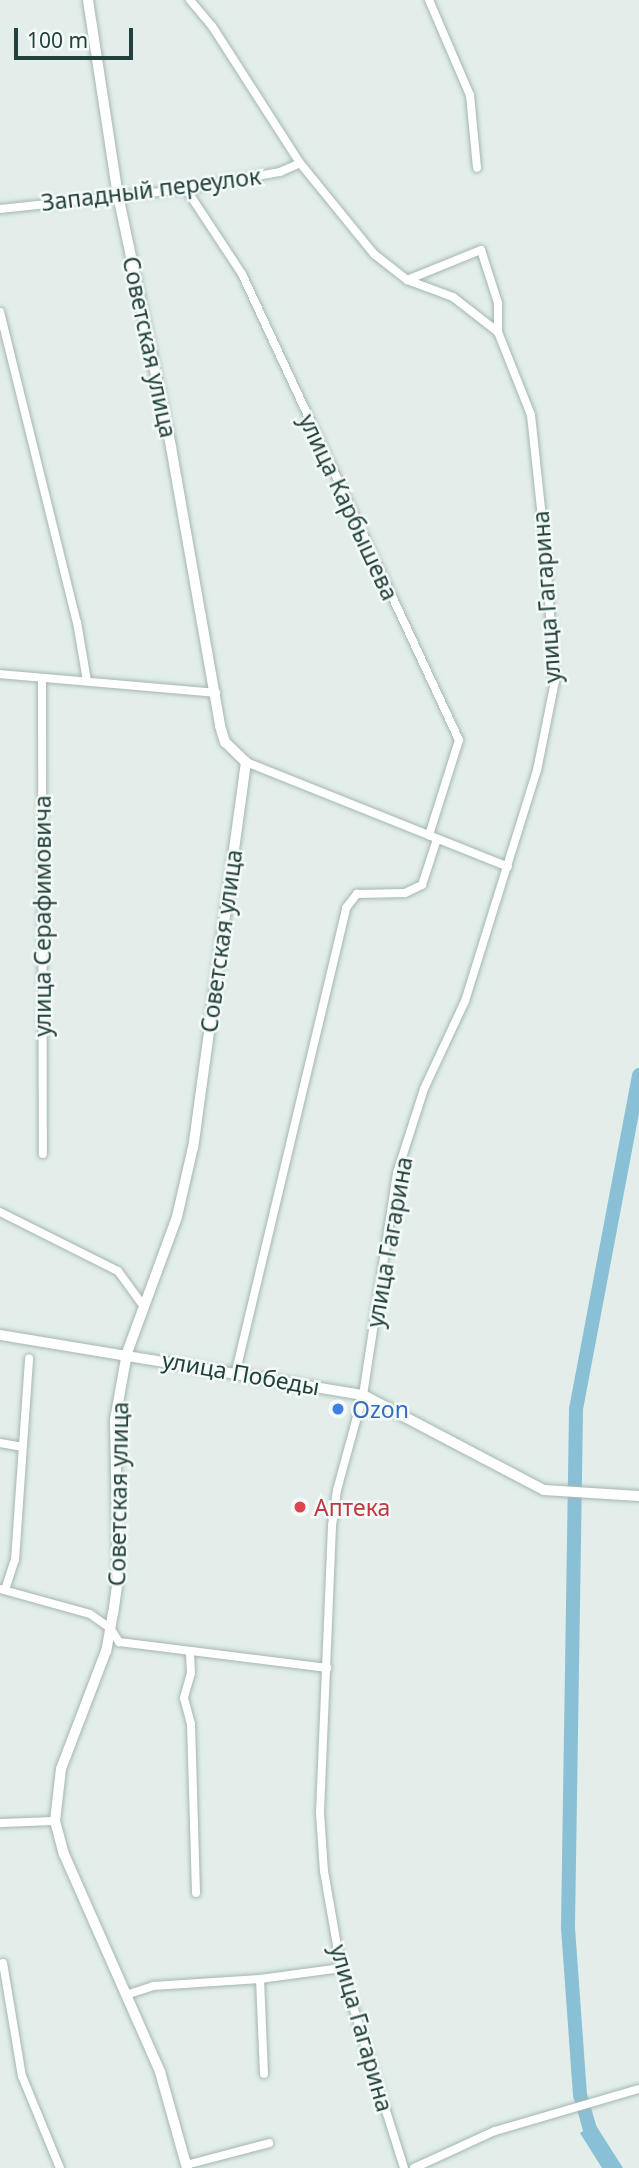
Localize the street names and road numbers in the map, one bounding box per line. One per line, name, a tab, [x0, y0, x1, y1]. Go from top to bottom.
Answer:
street label: Западный переулок	[40, 162, 262, 216]
street label: Советская улица	[117, 254, 183, 440]
street label: улица Карбышева	[294, 410, 404, 604]
street label: улица Гагарина	[526, 510, 566, 684]
street label: улица Серафимовича	[28, 795, 56, 1037]
street label: Советская улица	[194, 848, 248, 1034]
street label: улица Гагарина	[360, 1155, 418, 1329]
street label: улица Победы	[160, 1346, 322, 1400]
street label: Советская улица	[103, 1401, 133, 1587]
street label: улица Гагарина	[325, 1941, 399, 2115]

